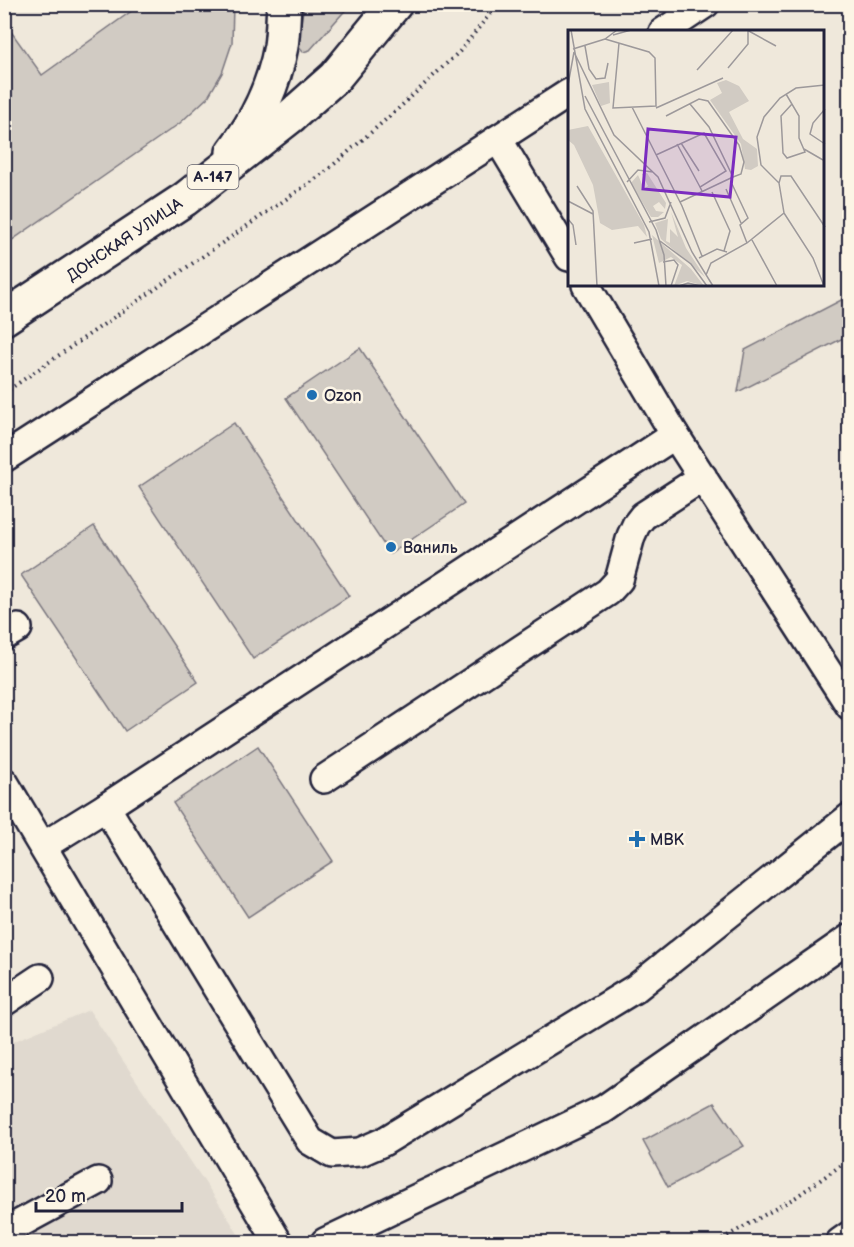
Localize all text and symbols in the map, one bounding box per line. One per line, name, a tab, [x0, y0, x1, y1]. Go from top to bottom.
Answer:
inset map	[568, 30, 824, 286]
road number: А-147	[188, 165, 238, 189]
street label: ДОНСКАЯ УЛИЦА	[63, 194, 186, 286]
place label: Ozon	[324, 387, 362, 406]
marker: Ozon	[305, 388, 319, 402]
place label: Ваниль	[403, 539, 458, 558]
marker: Ваниль	[384, 540, 398, 554]
marker: МВК	[628, 830, 646, 848]
place label: МВК	[650, 831, 685, 850]
scale bar	[36, 1175, 182, 1213]
text: 20 m	[45, 1186, 86, 1207]

